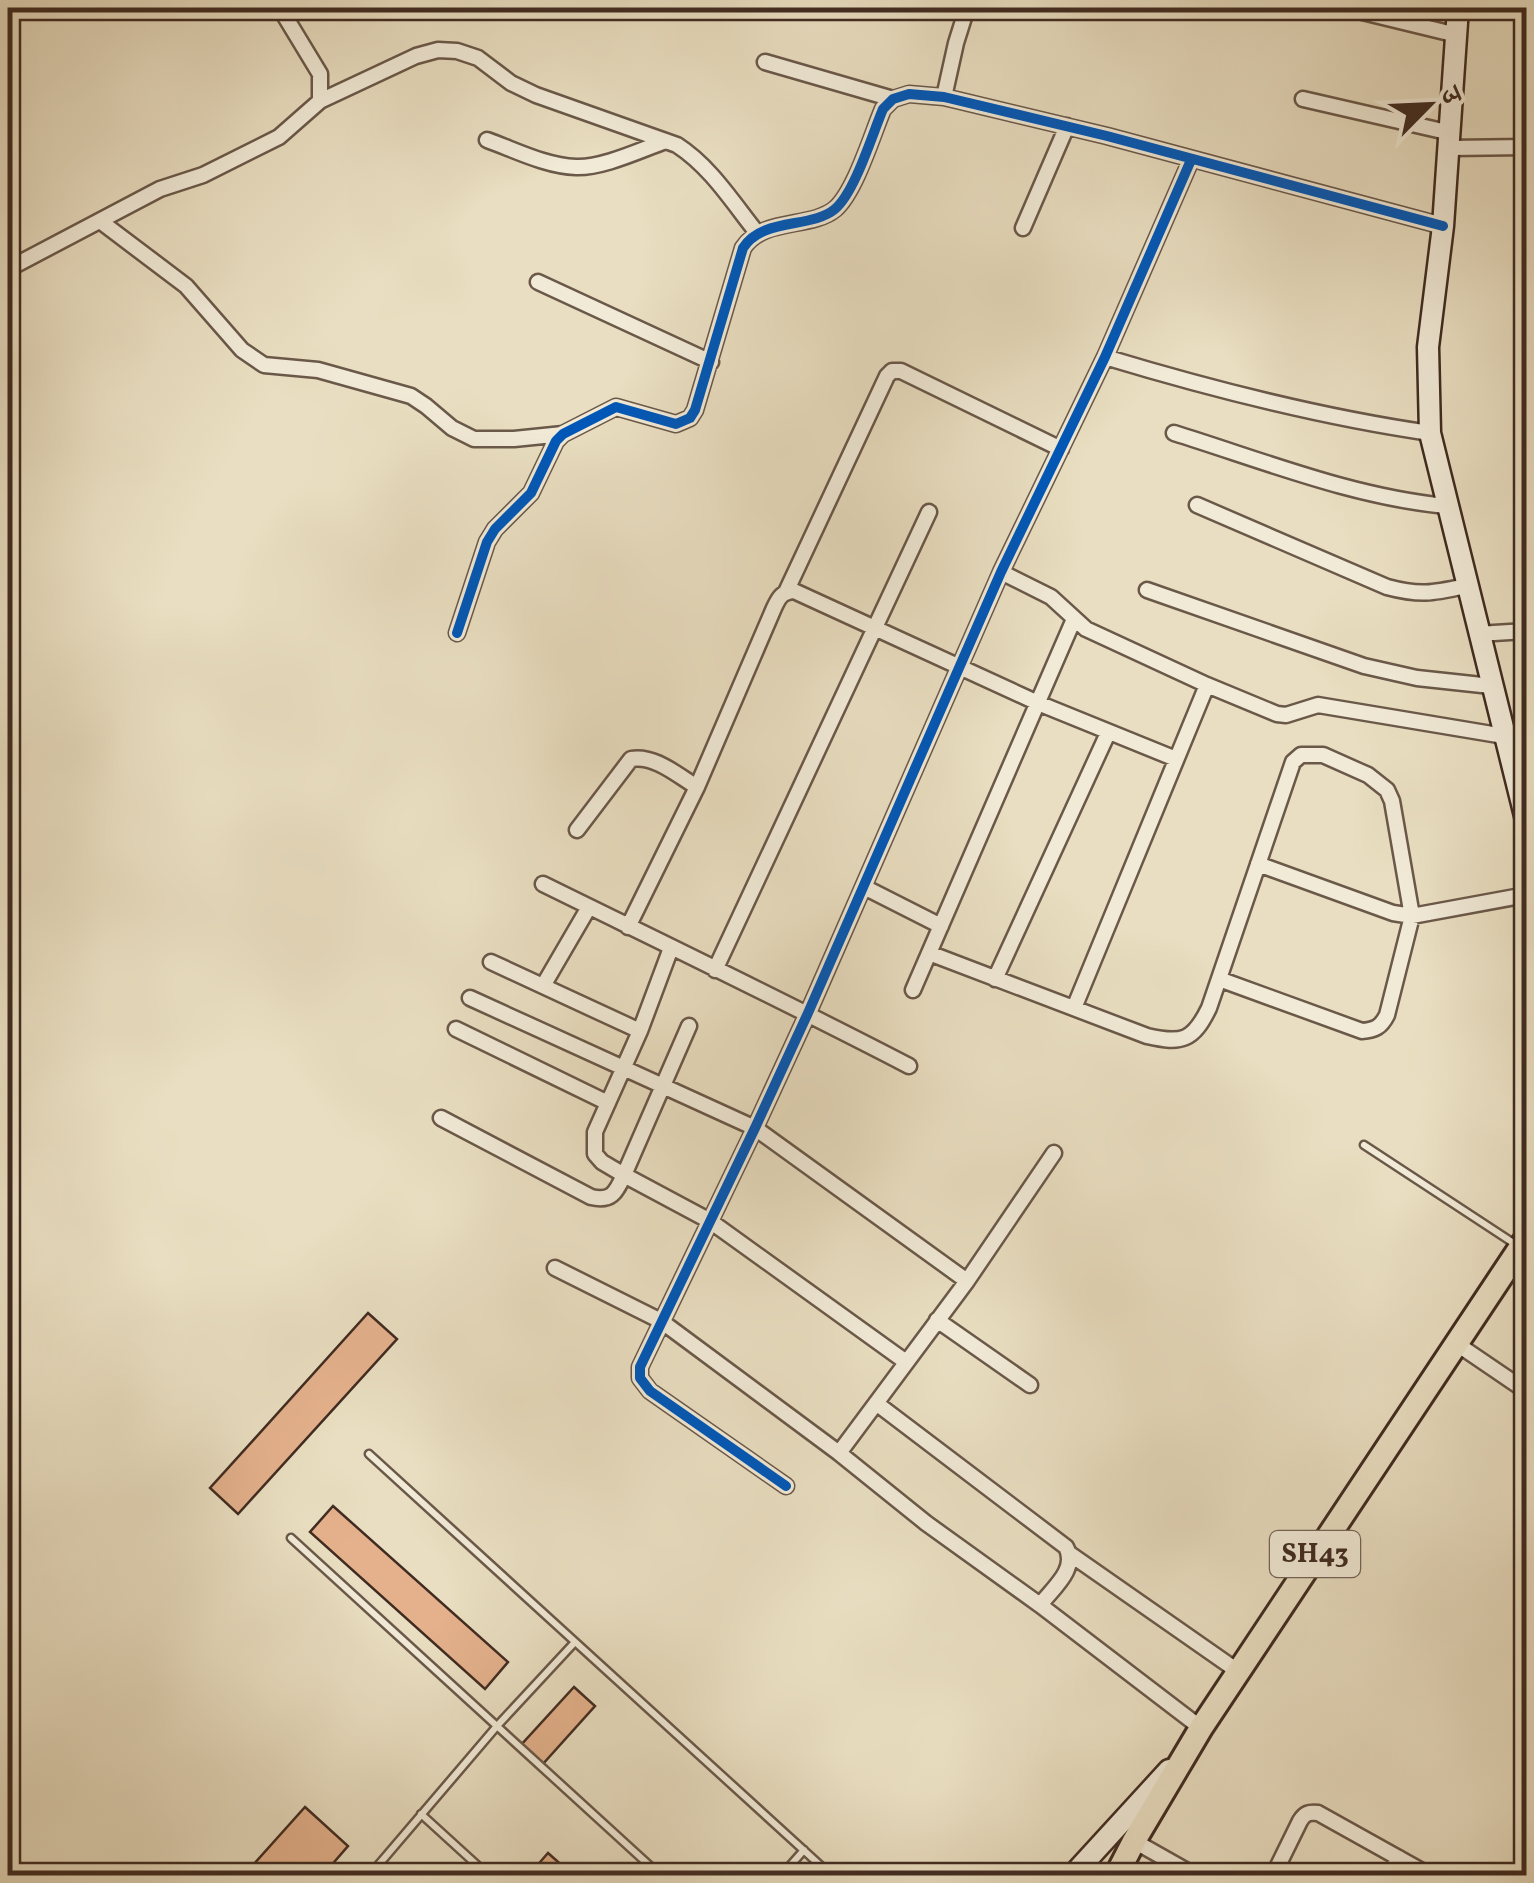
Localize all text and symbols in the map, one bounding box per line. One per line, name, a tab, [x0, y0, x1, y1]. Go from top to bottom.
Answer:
north arrow	[1379, 55, 1479, 155]
text: उ	[1428, 80, 1471, 112]
road number: SH43	[1270, 1531, 1360, 1577]

